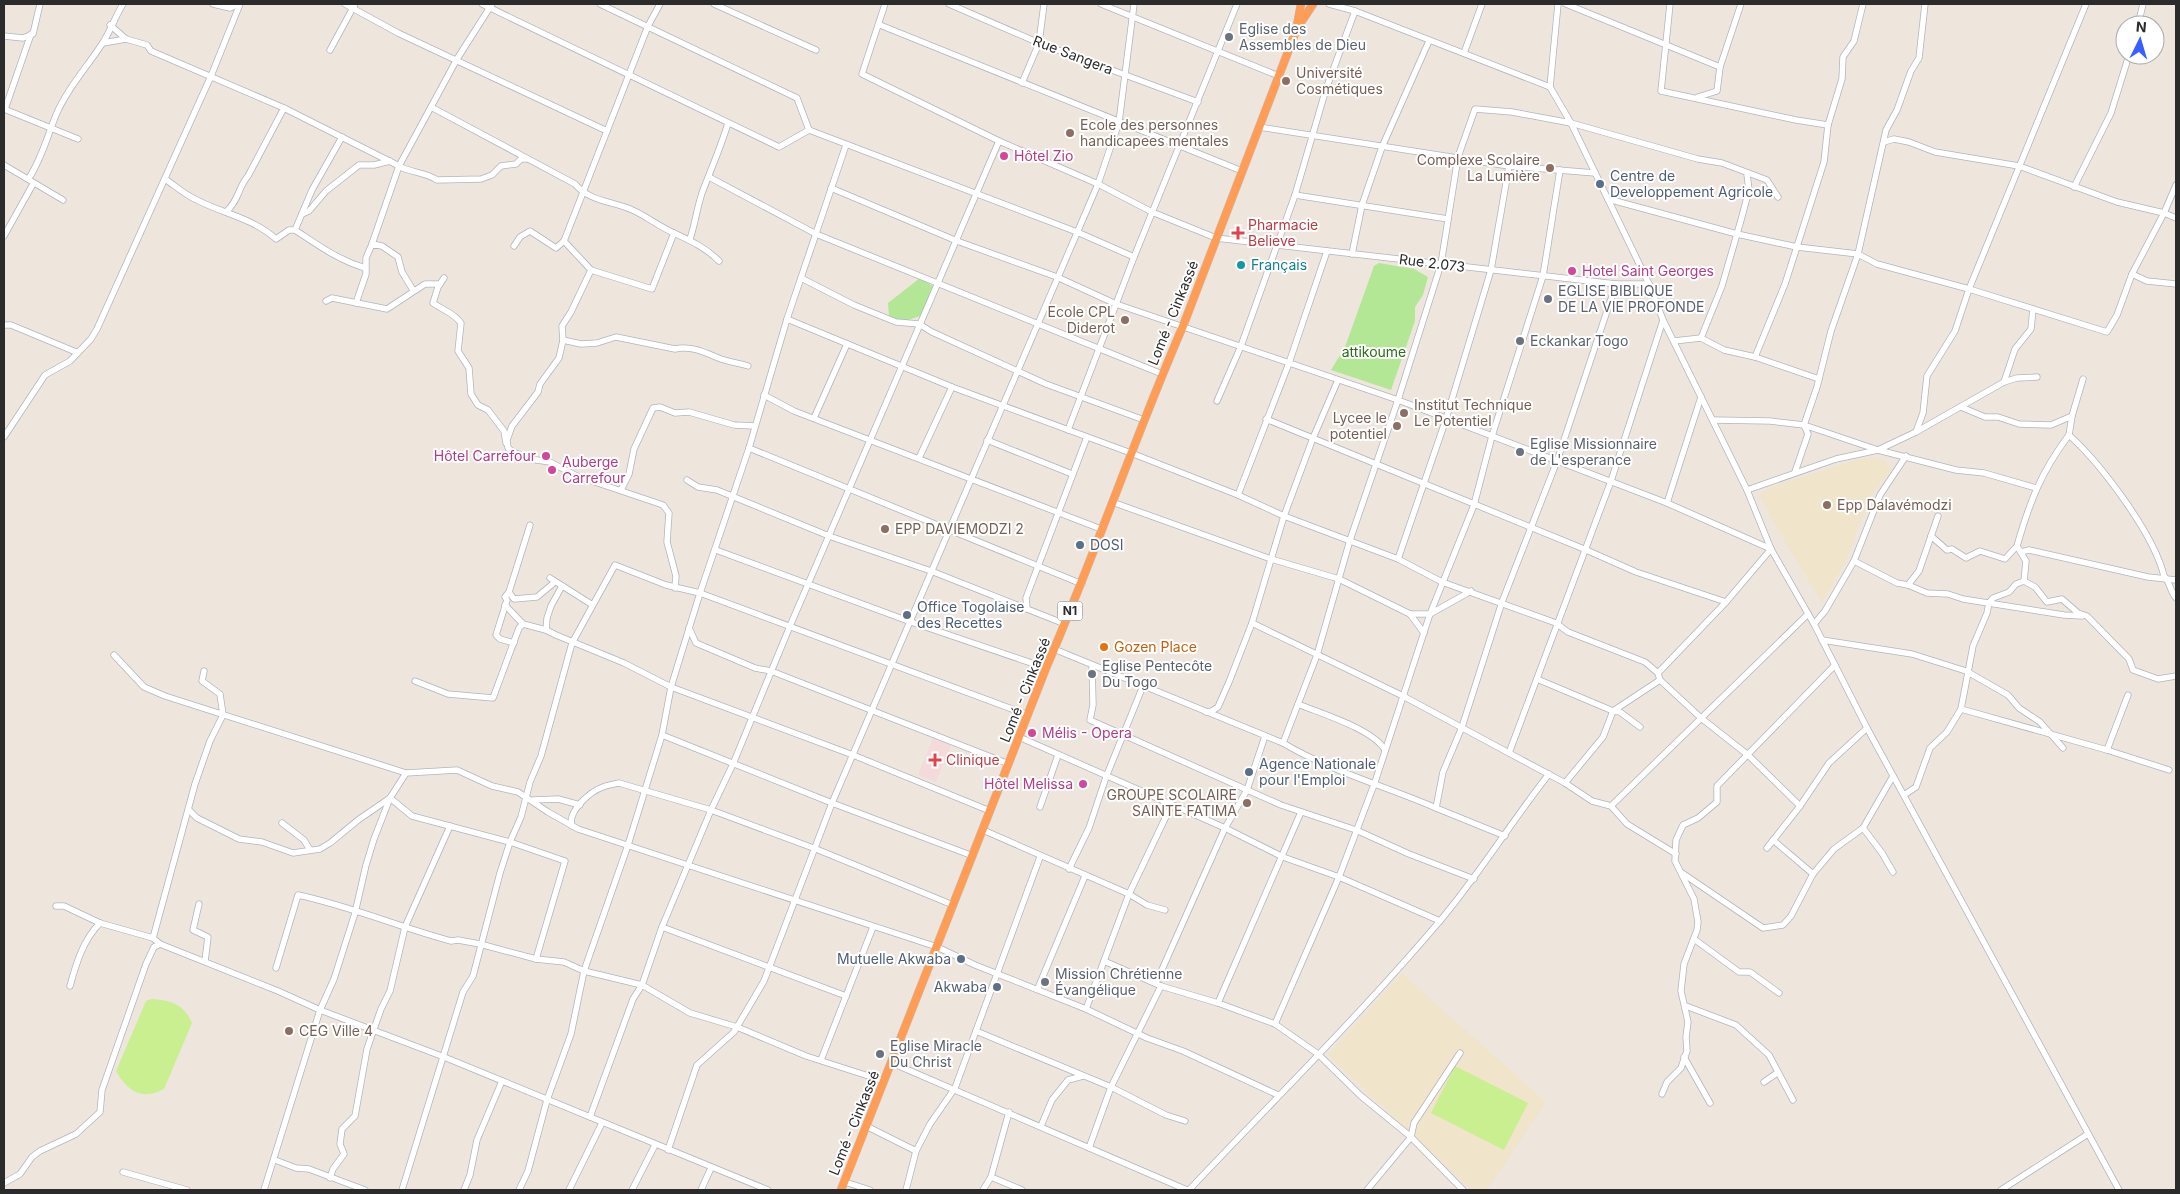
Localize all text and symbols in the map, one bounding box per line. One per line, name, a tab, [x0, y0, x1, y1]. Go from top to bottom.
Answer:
north arrow	[2115, 15, 2165, 65]
text: N	[2135, 18, 2147, 35]
place label: Eglise des Assembles de Dieu	[1239, 20, 1366, 53]
street label: Rue Sangera	[1031, 31, 1116, 78]
marker: Eglise des Assembles de Dieu	[1223, 31, 1235, 43]
place label: Université Cosmétiques	[1296, 64, 1383, 97]
marker: Université Cosmétiques	[1280, 75, 1292, 87]
place label: Ecole des personnes handicapees mentales	[1080, 116, 1229, 149]
marker: Ecole des personnes handicapees mentales	[1064, 127, 1076, 139]
place label: Hôtel Zio	[1014, 147, 1073, 164]
marker: Hôtel Zio	[998, 150, 1010, 162]
place label: Complexe Scolaire La Lumière	[1417, 151, 1540, 184]
marker: Complexe Scolaire La Lumière	[1544, 162, 1556, 174]
place label: Centre de Developpement Agricole	[1610, 167, 1773, 200]
marker: Centre de Developpement Agricole	[1594, 178, 1606, 190]
place label: Pharmacie Believe	[1248, 216, 1318, 249]
marker: Pharmacie Believe	[1232, 227, 1244, 239]
street label: Rue 2.073	[1398, 250, 1466, 275]
place label: Français	[1251, 256, 1307, 273]
street label: Lomé - Cinkassé	[1144, 258, 1201, 368]
marker: Français	[1235, 259, 1247, 271]
place label: Hotel Saint Georges	[1582, 262, 1714, 279]
marker: Hotel Saint Georges	[1566, 265, 1578, 277]
place label: EGLISE BIBLIQUE DE LA VIE PROFONDE	[1558, 282, 1704, 315]
marker: EGLISE BIBLIQUE DE LA VIE PROFONDE	[1542, 293, 1554, 305]
place label: Ecole CPL Diderot	[1048, 303, 1115, 336]
marker: Ecole CPL Diderot	[1119, 314, 1131, 326]
place label: Eckankar Togo	[1530, 332, 1628, 349]
marker: Eckankar Togo	[1514, 335, 1526, 347]
park label: attikoume	[1342, 343, 1406, 360]
place label: Institut Technique Le Potentiel	[1414, 396, 1532, 429]
marker: Institut Technique Le Potentiel	[1398, 407, 1410, 419]
place label: Lycee le potentiel	[1330, 409, 1387, 442]
marker: Lycee le potentiel	[1391, 420, 1403, 432]
place label: Eglise Missionnaire de L'esperance	[1530, 435, 1657, 468]
marker: Eglise Missionnaire de L'esperance	[1514, 446, 1526, 458]
place label: Hôtel Carrefour	[434, 447, 536, 464]
marker: Hôtel Carrefour	[540, 450, 552, 462]
place label: Auberge Carrefour	[562, 453, 626, 486]
marker: Auberge Carrefour	[546, 464, 558, 476]
place label: Epp Dalavémodzi	[1837, 496, 1952, 513]
marker: Epp Dalavémodzi	[1821, 499, 1833, 511]
place label: EPP DAVIEMODZI 2	[895, 520, 1024, 537]
marker: EPP DAVIEMODZI 2	[879, 523, 891, 535]
place label: DOSI	[1090, 536, 1124, 553]
marker: DOSI	[1074, 539, 1086, 551]
place label: Office Togolaise des Recettes	[917, 598, 1025, 631]
road number: N1	[1058, 602, 1082, 620]
marker: Office Togolaise des Recettes	[901, 609, 913, 621]
street label: Lomé - Cinkassé	[996, 635, 1053, 745]
place label: Gozen Place	[1114, 638, 1197, 655]
marker: Gozen Place	[1098, 641, 1110, 653]
place label: Eglise Pentecôte Du Togo	[1102, 657, 1212, 690]
marker: Eglise Pentecôte Du Togo	[1086, 668, 1098, 680]
place label: Mélis - Opera	[1042, 724, 1132, 741]
marker: Mélis - Opera	[1026, 727, 1038, 739]
place label: Clinique	[946, 751, 1000, 768]
marker: Clinique	[928, 753, 942, 767]
place label: Agence Nationale pour l'Emploi	[1259, 755, 1376, 788]
marker: Agence Nationale pour l'Emploi	[1243, 766, 1255, 778]
place label: Hôtel Melissa	[984, 775, 1073, 792]
marker: Hôtel Melissa	[1077, 778, 1089, 790]
place label: GROUPE SCOLAIRE SAINTE FATIMA	[1106, 786, 1237, 819]
marker: GROUPE SCOLAIRE SAINTE FATIMA	[1241, 797, 1253, 809]
place label: Mutuelle Akwaba	[837, 950, 951, 967]
marker: Mutuelle Akwaba	[955, 953, 967, 965]
place label: Mission Chrétienne Évangélique	[1055, 965, 1182, 998]
marker: Mission Chrétienne Évangélique	[1039, 976, 1051, 988]
place label: Akwaba	[934, 978, 987, 995]
marker: Akwaba	[991, 981, 1003, 993]
place label: CEG Ville 4	[299, 1022, 373, 1039]
marker: CEG Ville 4	[283, 1025, 295, 1037]
place label: Eglise Miracle Du Christ	[890, 1037, 982, 1070]
marker: Eglise Miracle Du Christ	[874, 1048, 886, 1060]
street label: Lomé - Cinkassé	[825, 1068, 882, 1178]

